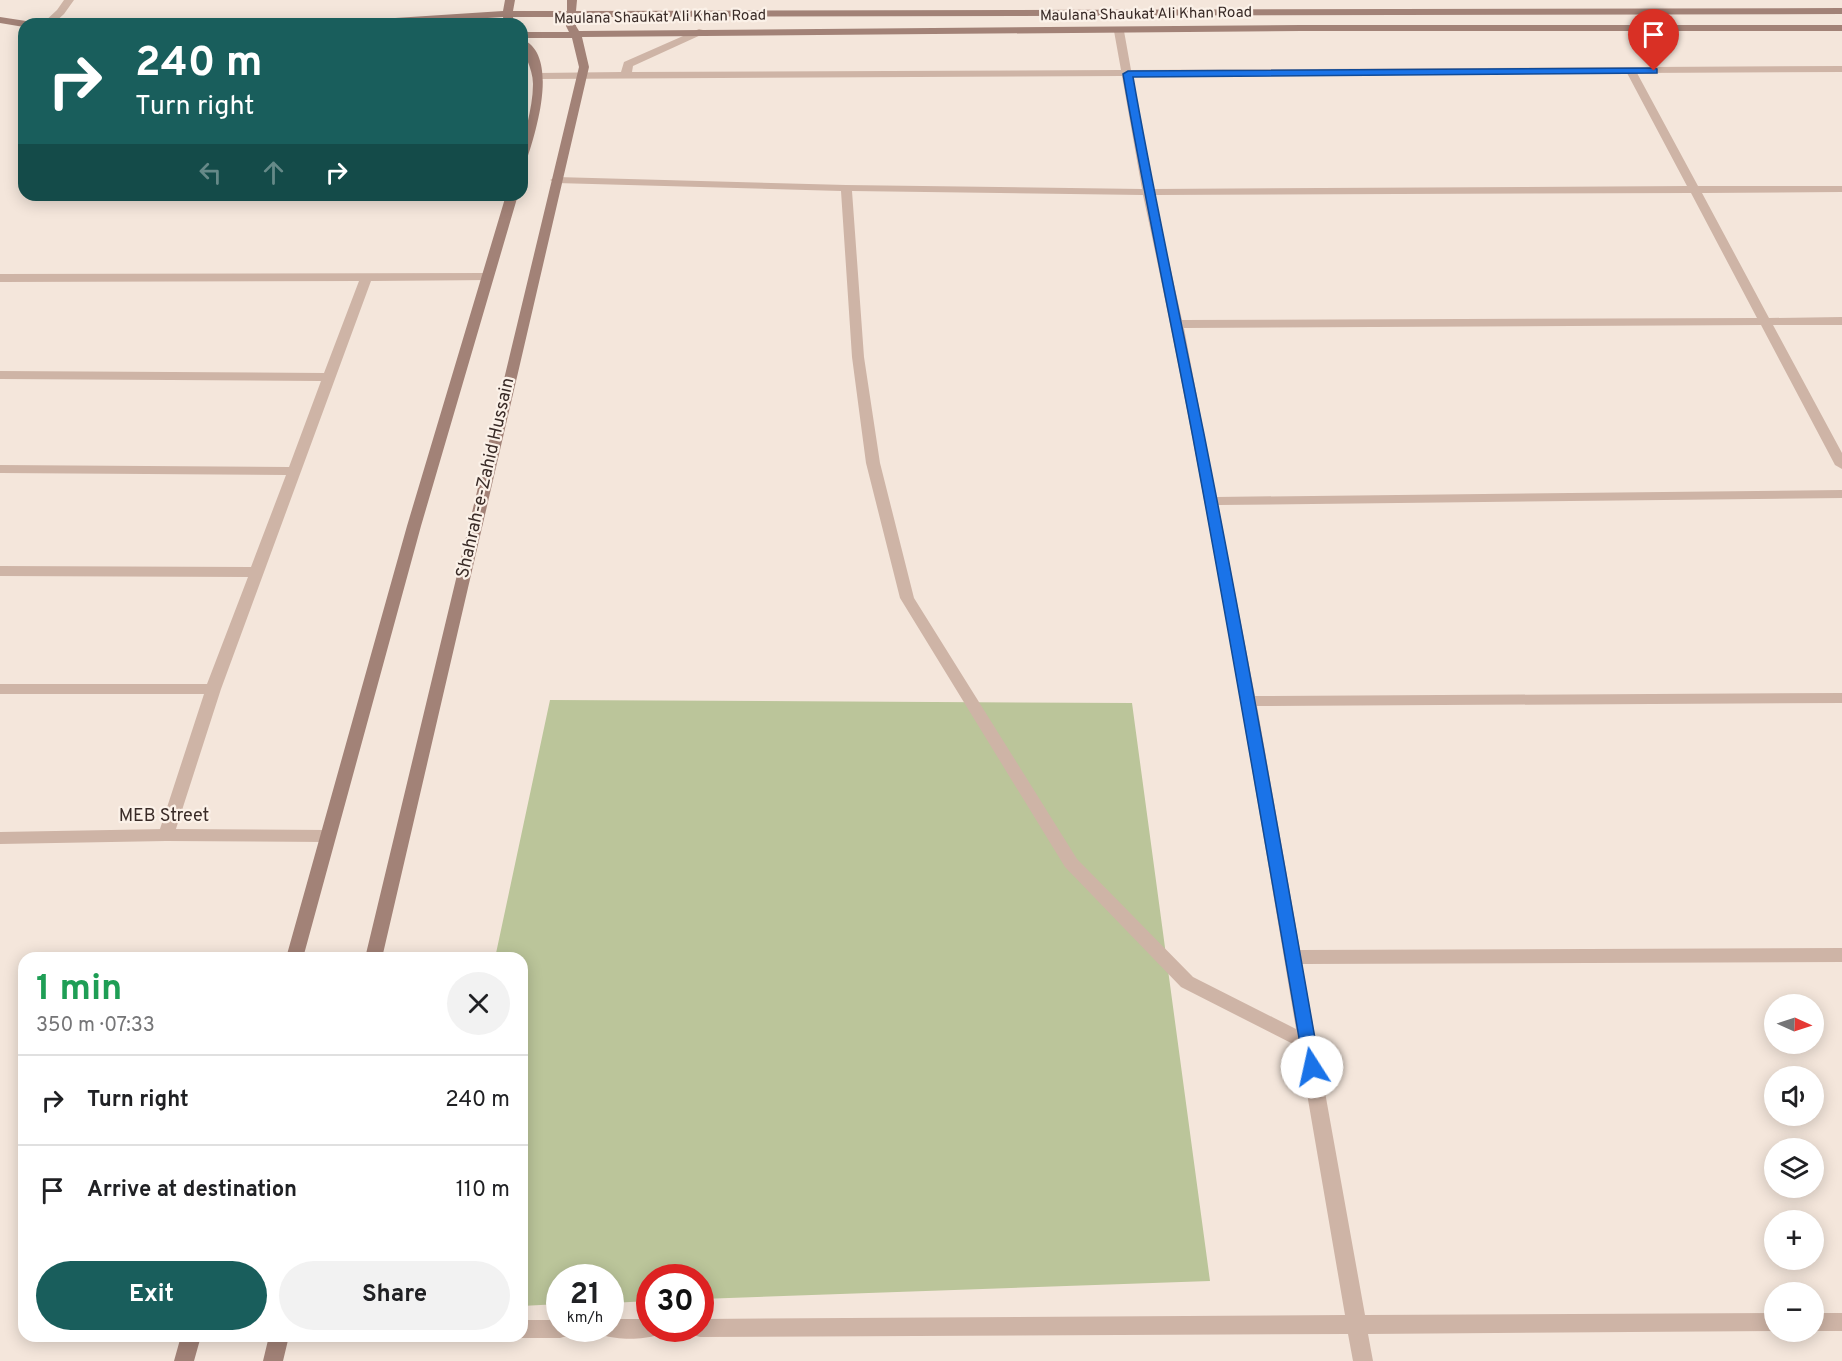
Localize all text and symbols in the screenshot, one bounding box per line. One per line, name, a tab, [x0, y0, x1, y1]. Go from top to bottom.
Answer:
street label: Maulana Shaukat Ali Khan Road	[1040, 4, 1252, 26]
street label: Maulana Shaukat Ali Khan Road	[554, 7, 766, 29]
pin	[1628, 9, 1679, 71]
icon: arrive	[1637, 18, 1670, 51]
text: 240 m	[135, 38, 263, 91]
icon: right	[36, 42, 114, 120]
text: Turn right	[135, 90, 254, 124]
icon: left	[194, 156, 227, 189]
icon: ahead	[257, 156, 290, 189]
icon: right	[320, 156, 353, 189]
street label: Shahrah-e-Zahid Hussain	[452, 375, 520, 581]
street label: MEB Street	[119, 805, 209, 828]
text: 1 min	[36, 967, 122, 1013]
button: close	[447, 972, 510, 1035]
north arrow	[1764, 994, 1824, 1054]
map controls	[1764, 994, 1824, 1342]
text: 350 m · 07:33	[36, 1013, 155, 1039]
position arrow	[1280, 1035, 1344, 1099]
button: sound	[1764, 1066, 1824, 1126]
icon: right	[36, 1084, 69, 1117]
text: Turn right	[87, 1087, 189, 1114]
text: 240 m	[445, 1087, 510, 1114]
button: layers	[1764, 1138, 1824, 1198]
icon: arrive	[36, 1174, 69, 1207]
text: Arrive at destination	[87, 1177, 297, 1204]
text: 110 m	[456, 1177, 510, 1204]
button: +	[1764, 1210, 1824, 1270]
button: Exit	[36, 1261, 267, 1330]
button: Share	[279, 1261, 510, 1330]
speed limit sign: 30	[636, 1264, 714, 1342]
text: 21	[570, 1277, 600, 1314]
button: −	[1764, 1282, 1824, 1342]
text: km/h	[567, 1309, 603, 1328]

